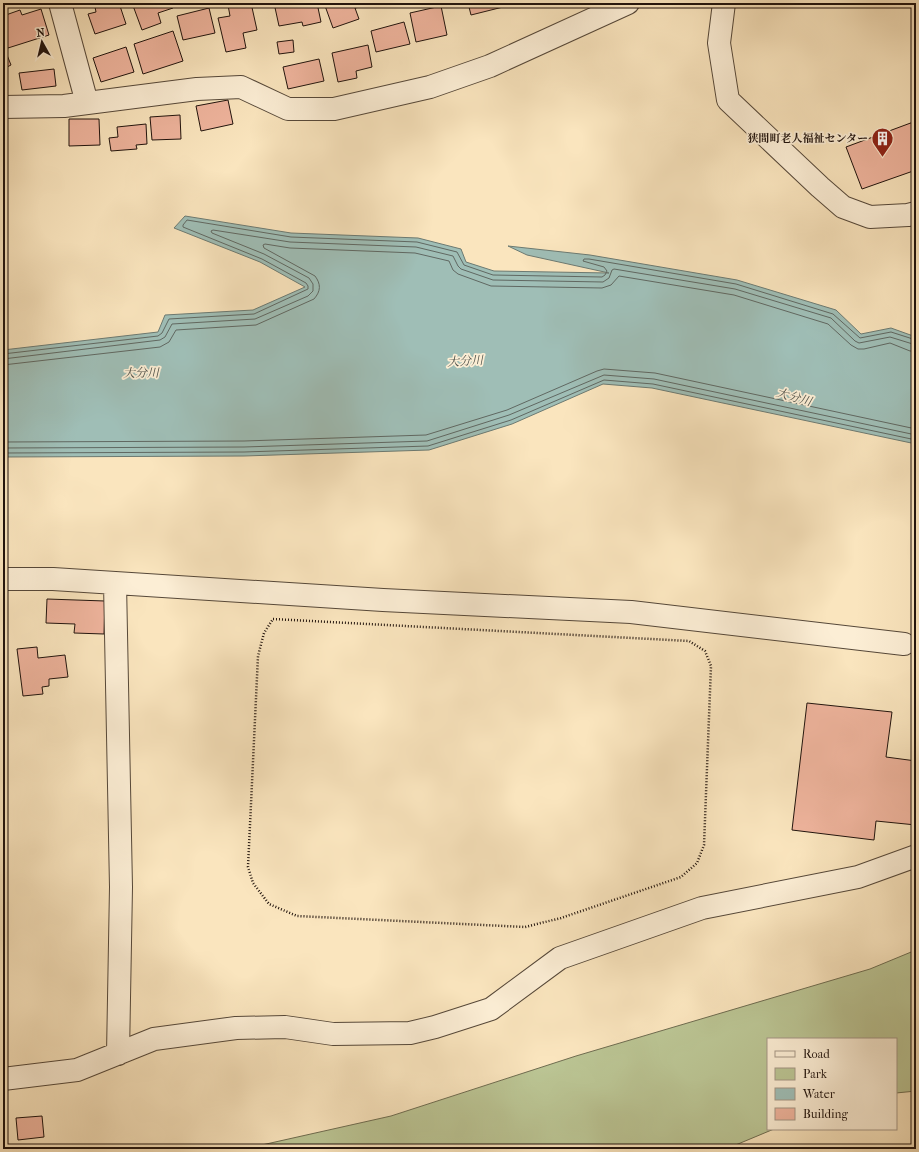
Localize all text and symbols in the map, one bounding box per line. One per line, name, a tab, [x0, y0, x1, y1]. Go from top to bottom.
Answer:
north arrow	[22, 22, 62, 62]
text: N	[36, 25, 46, 40]
building icon: 狭間町老人福祉センター	[870, 125, 896, 158]
place label: 狭間町老人福祉センター	[747, 132, 868, 145]
water label: 大分川	[447, 353, 485, 369]
water label: 大分川	[123, 366, 161, 380]
water label: 大分川	[775, 385, 815, 409]
legend	[767, 1038, 897, 1130]
text: Road	[803, 1047, 830, 1061]
text: Park	[803, 1067, 828, 1081]
text: Water	[802, 1087, 836, 1101]
text: Building	[803, 1107, 848, 1121]

